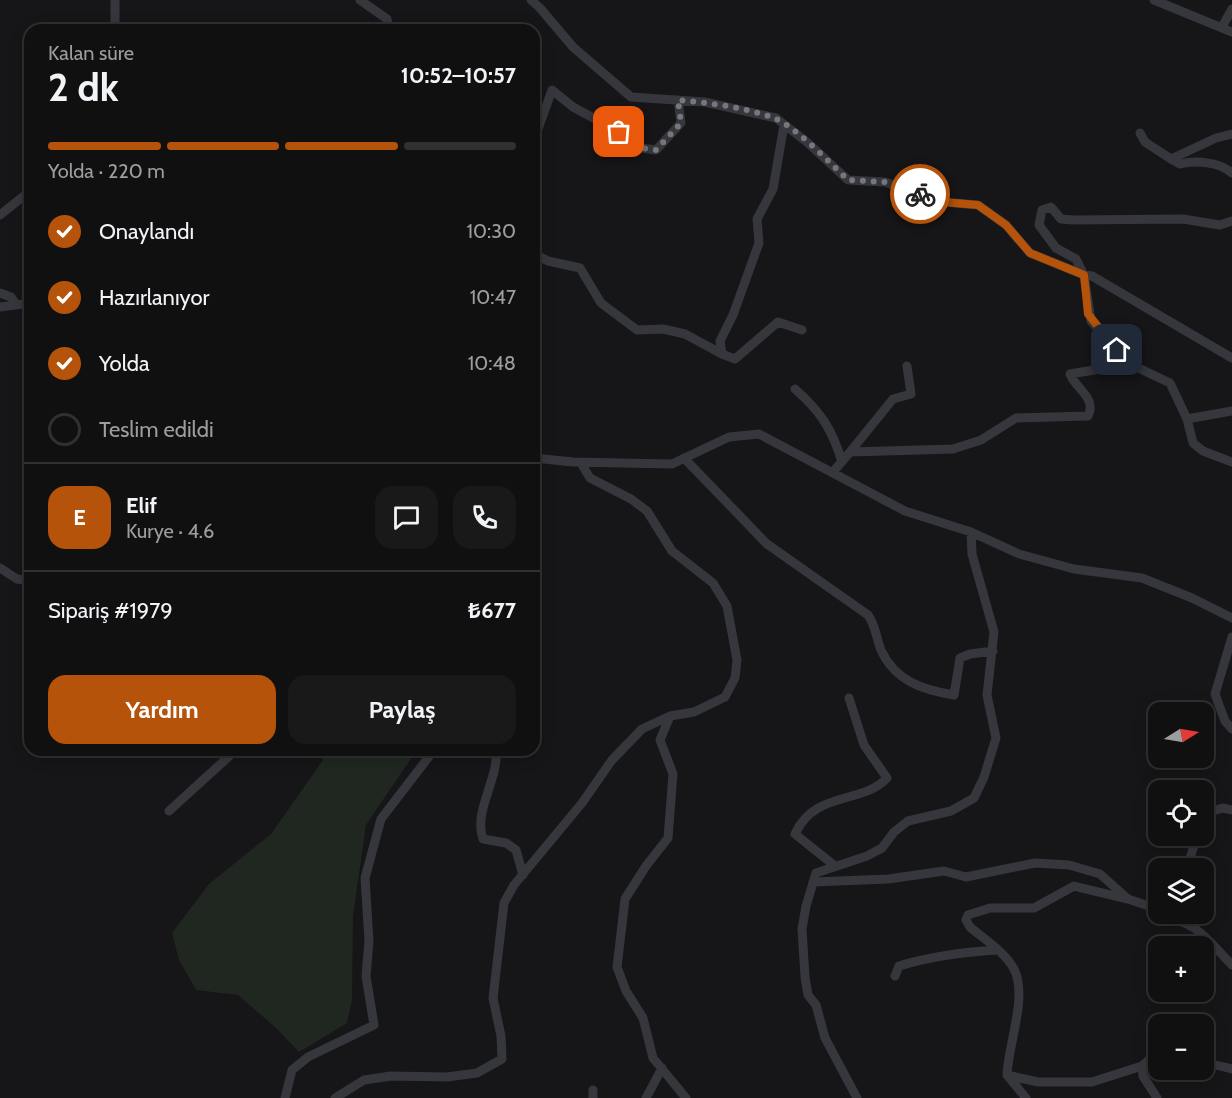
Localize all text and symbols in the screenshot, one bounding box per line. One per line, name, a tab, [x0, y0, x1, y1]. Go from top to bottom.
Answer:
text: Kalan süre	[48, 41, 134, 65]
text: 10:52–10:57	[401, 62, 516, 89]
text: 2 dk	[48, 63, 119, 111]
pin	[593, 106, 644, 157]
icon: bag	[602, 115, 635, 148]
text: Yolda · 220 m	[48, 159, 165, 183]
courier	[890, 164, 950, 224]
icon: bike	[904, 178, 937, 211]
icon: check	[48, 215, 81, 248]
text: Onaylandı	[99, 218, 194, 245]
text: 10:30	[467, 219, 516, 243]
icon: check	[48, 281, 81, 314]
text: Hazırlanıyor	[99, 284, 210, 311]
text: 10:47	[470, 285, 516, 309]
pin	[1091, 324, 1142, 375]
icon: home	[1100, 333, 1133, 366]
icon: check	[48, 347, 81, 380]
text: Yolda	[99, 350, 150, 377]
text: 10:48	[468, 351, 516, 375]
text: Teslim edildi	[99, 416, 214, 443]
button: chat	[375, 486, 438, 549]
button: phone	[453, 486, 516, 549]
text: Elif	[126, 492, 157, 519]
text: E	[73, 504, 86, 531]
text: Kurye · 4.6	[126, 519, 214, 543]
text: Sipariş #1979	[48, 597, 173, 624]
text: ₺677	[468, 597, 516, 624]
button: Yardım	[48, 675, 276, 744]
button: Paylaş	[288, 675, 516, 744]
north arrow	[1148, 702, 1214, 768]
map controls	[1148, 702, 1214, 1080]
button: locate	[1148, 780, 1214, 846]
button: layers	[1148, 858, 1214, 924]
button: +	[1148, 936, 1214, 1002]
button: −	[1148, 1014, 1214, 1080]

